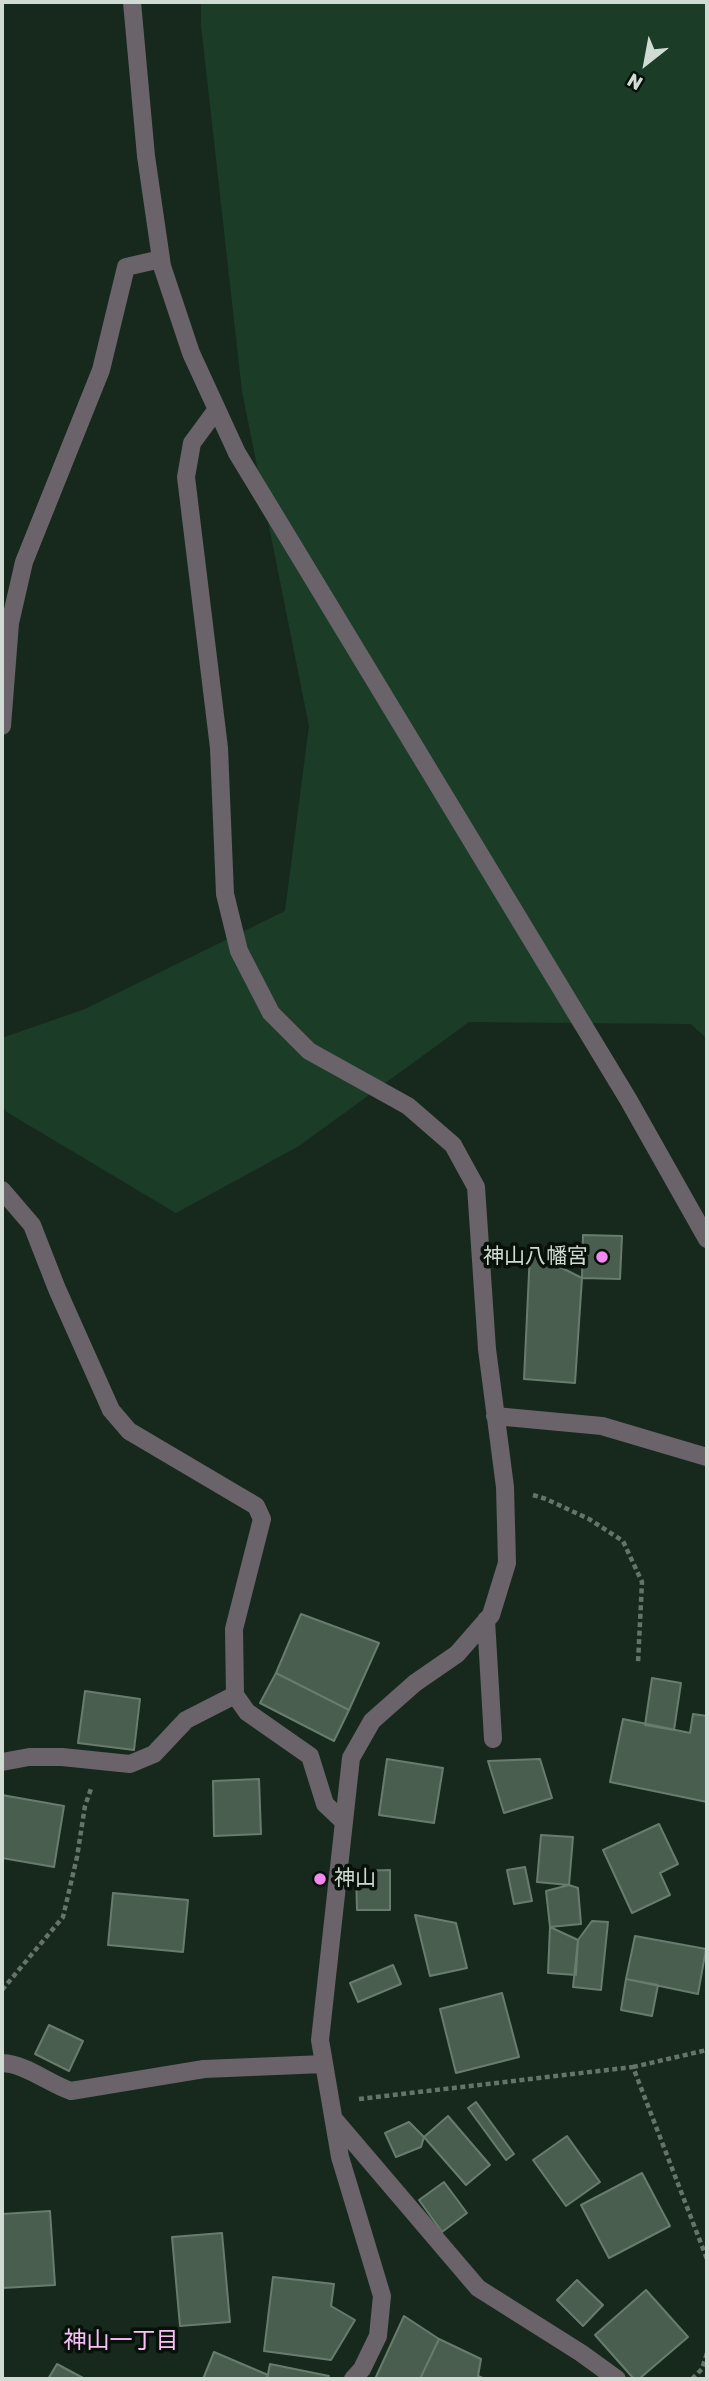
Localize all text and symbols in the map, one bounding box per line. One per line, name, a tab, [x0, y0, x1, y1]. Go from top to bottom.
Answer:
north arrow	[611, 28, 681, 98]
text: N	[623, 68, 647, 95]
place label: 神山八幡宮	[483, 1244, 588, 1270]
marker: 神山八幡宮	[594, 1249, 610, 1265]
place label: 神山	[334, 1866, 376, 1892]
marker: 神山	[312, 1871, 328, 1887]
district label: 神山一丁目	[64, 2327, 178, 2355]

